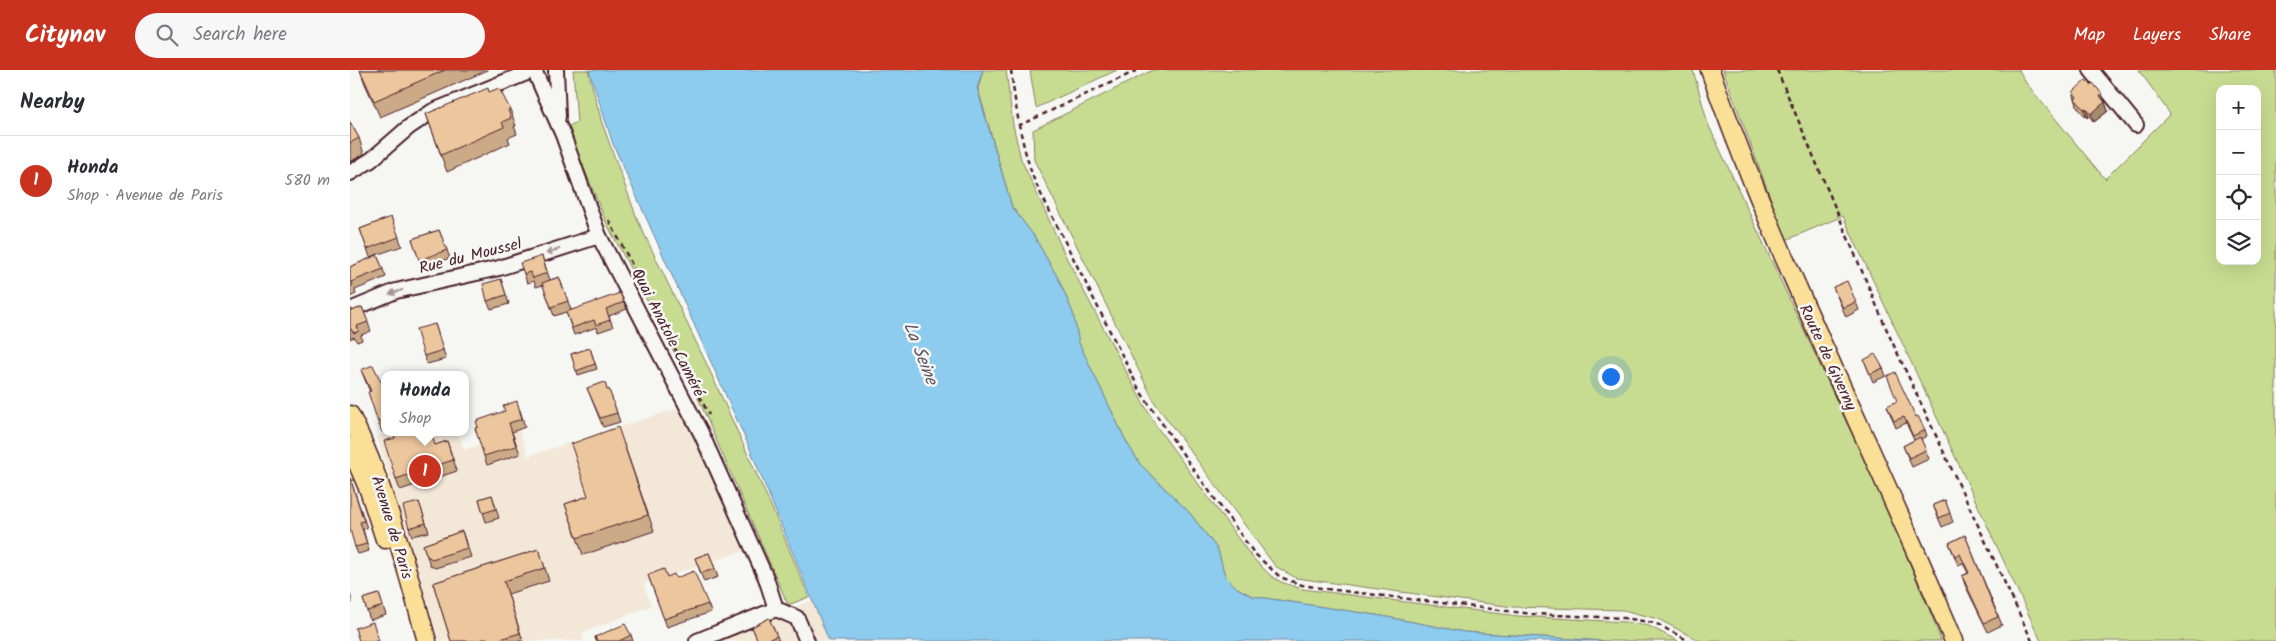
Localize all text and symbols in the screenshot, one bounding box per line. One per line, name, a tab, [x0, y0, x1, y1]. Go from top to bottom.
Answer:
search box	[135, 13, 485, 58]
text: Citynav	[25, 16, 105, 55]
text: Search here	[193, 20, 287, 50]
icon: search	[153, 21, 181, 49]
text: Map	[2074, 21, 2105, 50]
text: Layers	[2133, 21, 2181, 50]
text: Share	[2209, 21, 2251, 50]
map controls	[2216, 85, 2261, 265]
button: +	[2216, 85, 2261, 130]
text: Nearby	[20, 86, 85, 119]
button: −	[2216, 130, 2261, 175]
text: Honda	[67, 153, 119, 183]
text: 1	[34, 168, 38, 193]
text: 580 m	[285, 168, 330, 193]
button: locate	[2216, 175, 2261, 220]
text: Shop · Avenue de Paris	[67, 183, 223, 208]
button: layers	[2216, 220, 2261, 265]
street label: Rue du Moussel	[416, 232, 524, 281]
one-way arrow	[545, 247, 560, 255]
street label: Quai Anatole Caméré	[624, 264, 711, 402]
one-way arrow	[388, 288, 403, 296]
street label: Route de Giverny	[1792, 300, 1863, 415]
water label: La Seine	[894, 318, 945, 391]
your location	[1598, 364, 1624, 390]
popup	[381, 371, 469, 436]
text: Honda	[399, 376, 451, 406]
text: Shop	[399, 406, 431, 431]
pin: 1	[409, 452, 441, 490]
street label: Avenue de Paris	[364, 473, 419, 583]

